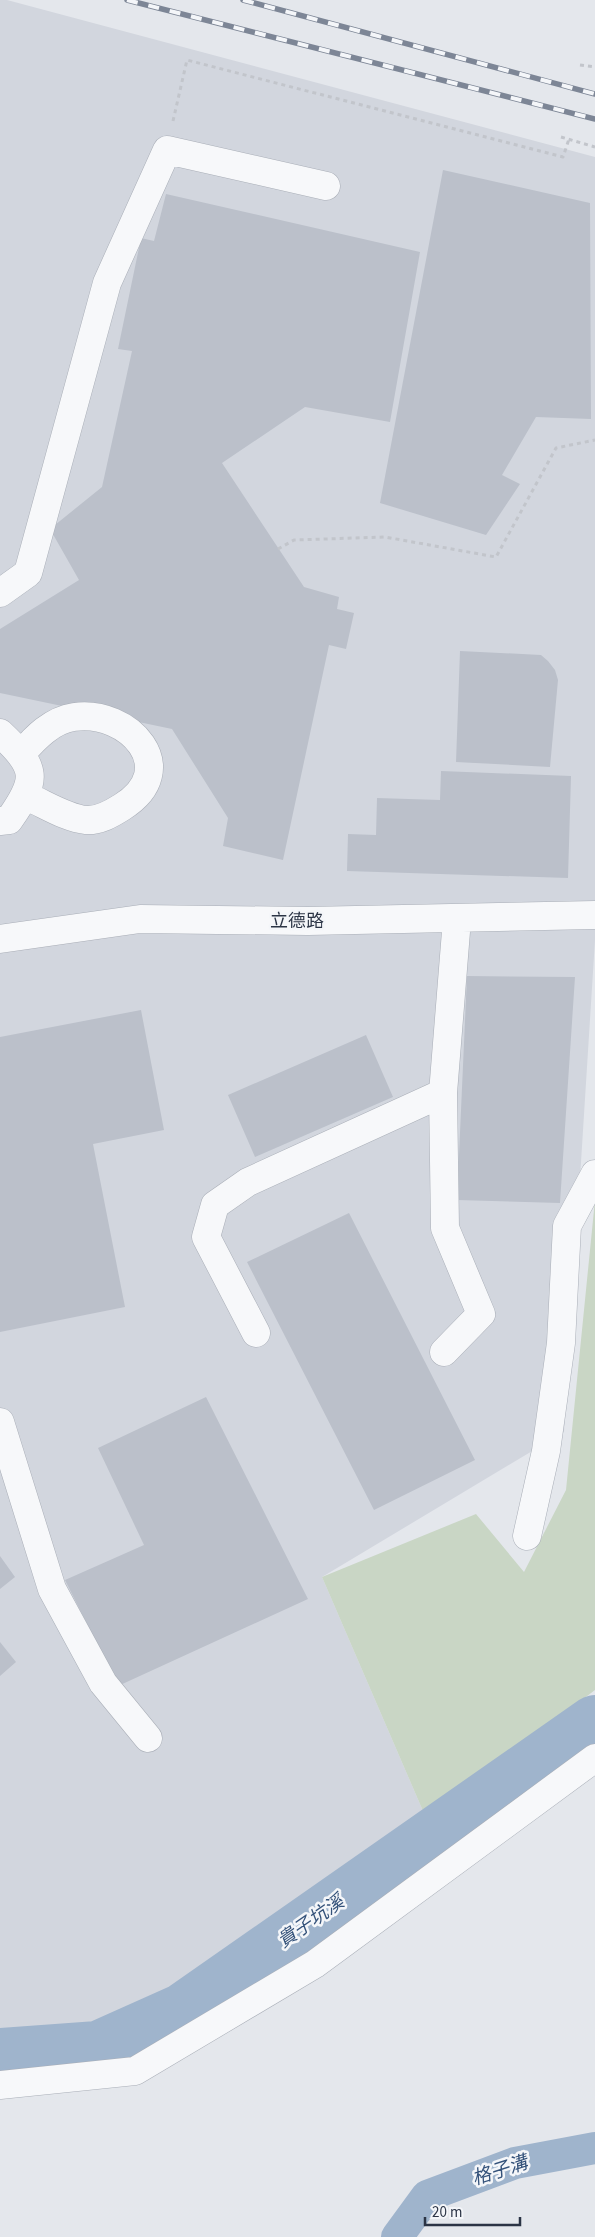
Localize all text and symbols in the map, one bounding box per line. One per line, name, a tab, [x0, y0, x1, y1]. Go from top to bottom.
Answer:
street label: 立德路	[270, 909, 324, 934]
water label: 貴子坑溪	[272, 1887, 352, 1955]
water label: 格子溝	[469, 2148, 534, 2193]
scale bar	[425, 2194, 520, 2226]
text: 20 m	[432, 2202, 462, 2223]

